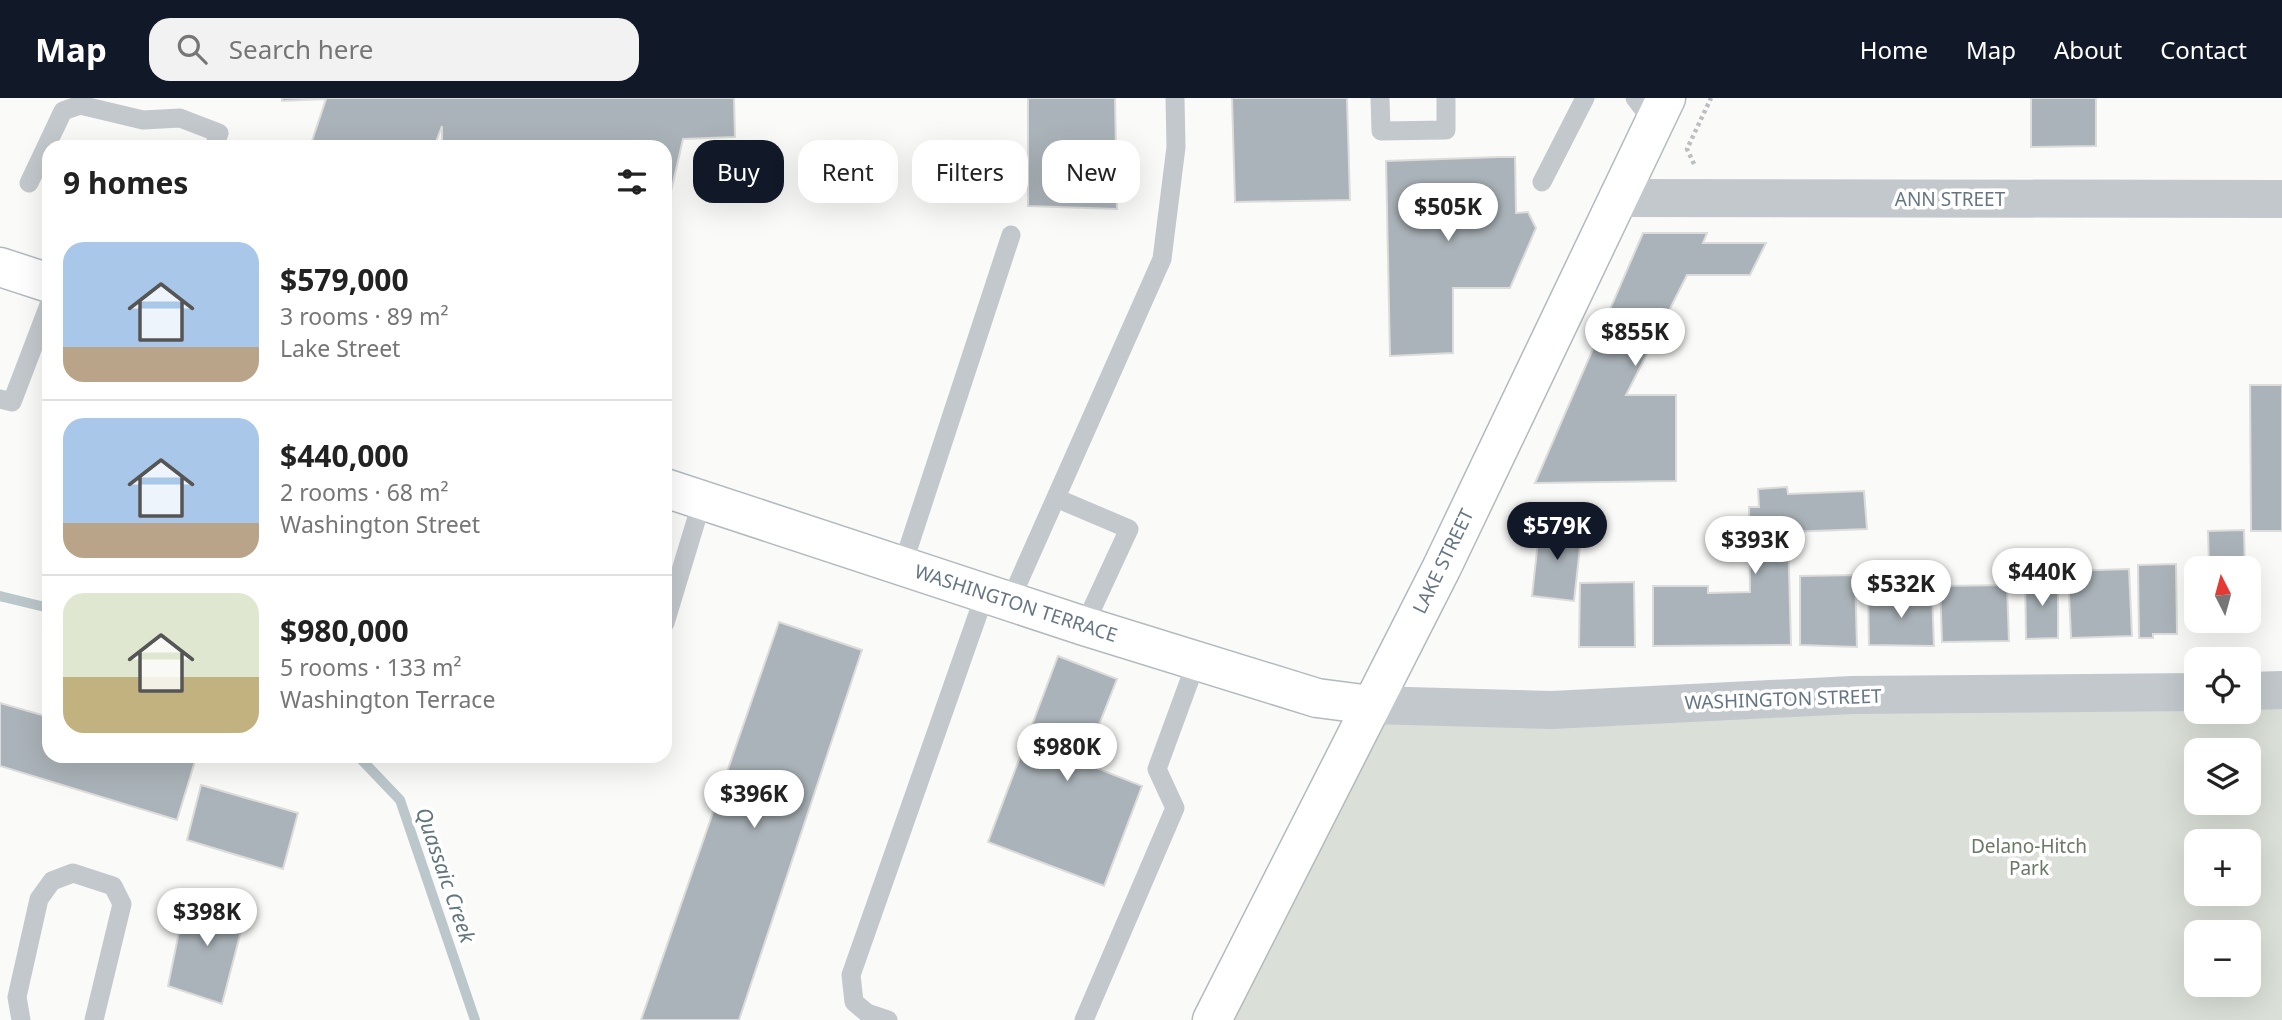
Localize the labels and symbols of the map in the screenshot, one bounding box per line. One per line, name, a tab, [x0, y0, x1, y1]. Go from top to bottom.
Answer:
pin: $505K	[1399, 184, 1497, 243]
street label: ANN STREET	[1895, 186, 2006, 212]
pin: $855K	[1586, 308, 1684, 368]
pin: $579K	[1508, 503, 1606, 562]
street label: LAKE STREET	[1406, 504, 1480, 618]
pin: $393K	[1706, 517, 1804, 576]
pin: $440K	[1993, 548, 2091, 608]
north arrow	[2184, 556, 2261, 634]
street label: WASHINGTON TERRACE	[911, 558, 1121, 648]
pin: $532K	[1852, 560, 1950, 620]
street label: WASHINGTON STREET	[1684, 683, 1882, 715]
pin: $980K	[1018, 724, 1116, 783]
pin: $396K	[705, 770, 803, 830]
water label: Quassaic Creek	[410, 804, 483, 948]
park label: Delano-Hitch Park	[1971, 833, 2087, 881]
pin: $398K	[158, 888, 256, 948]

